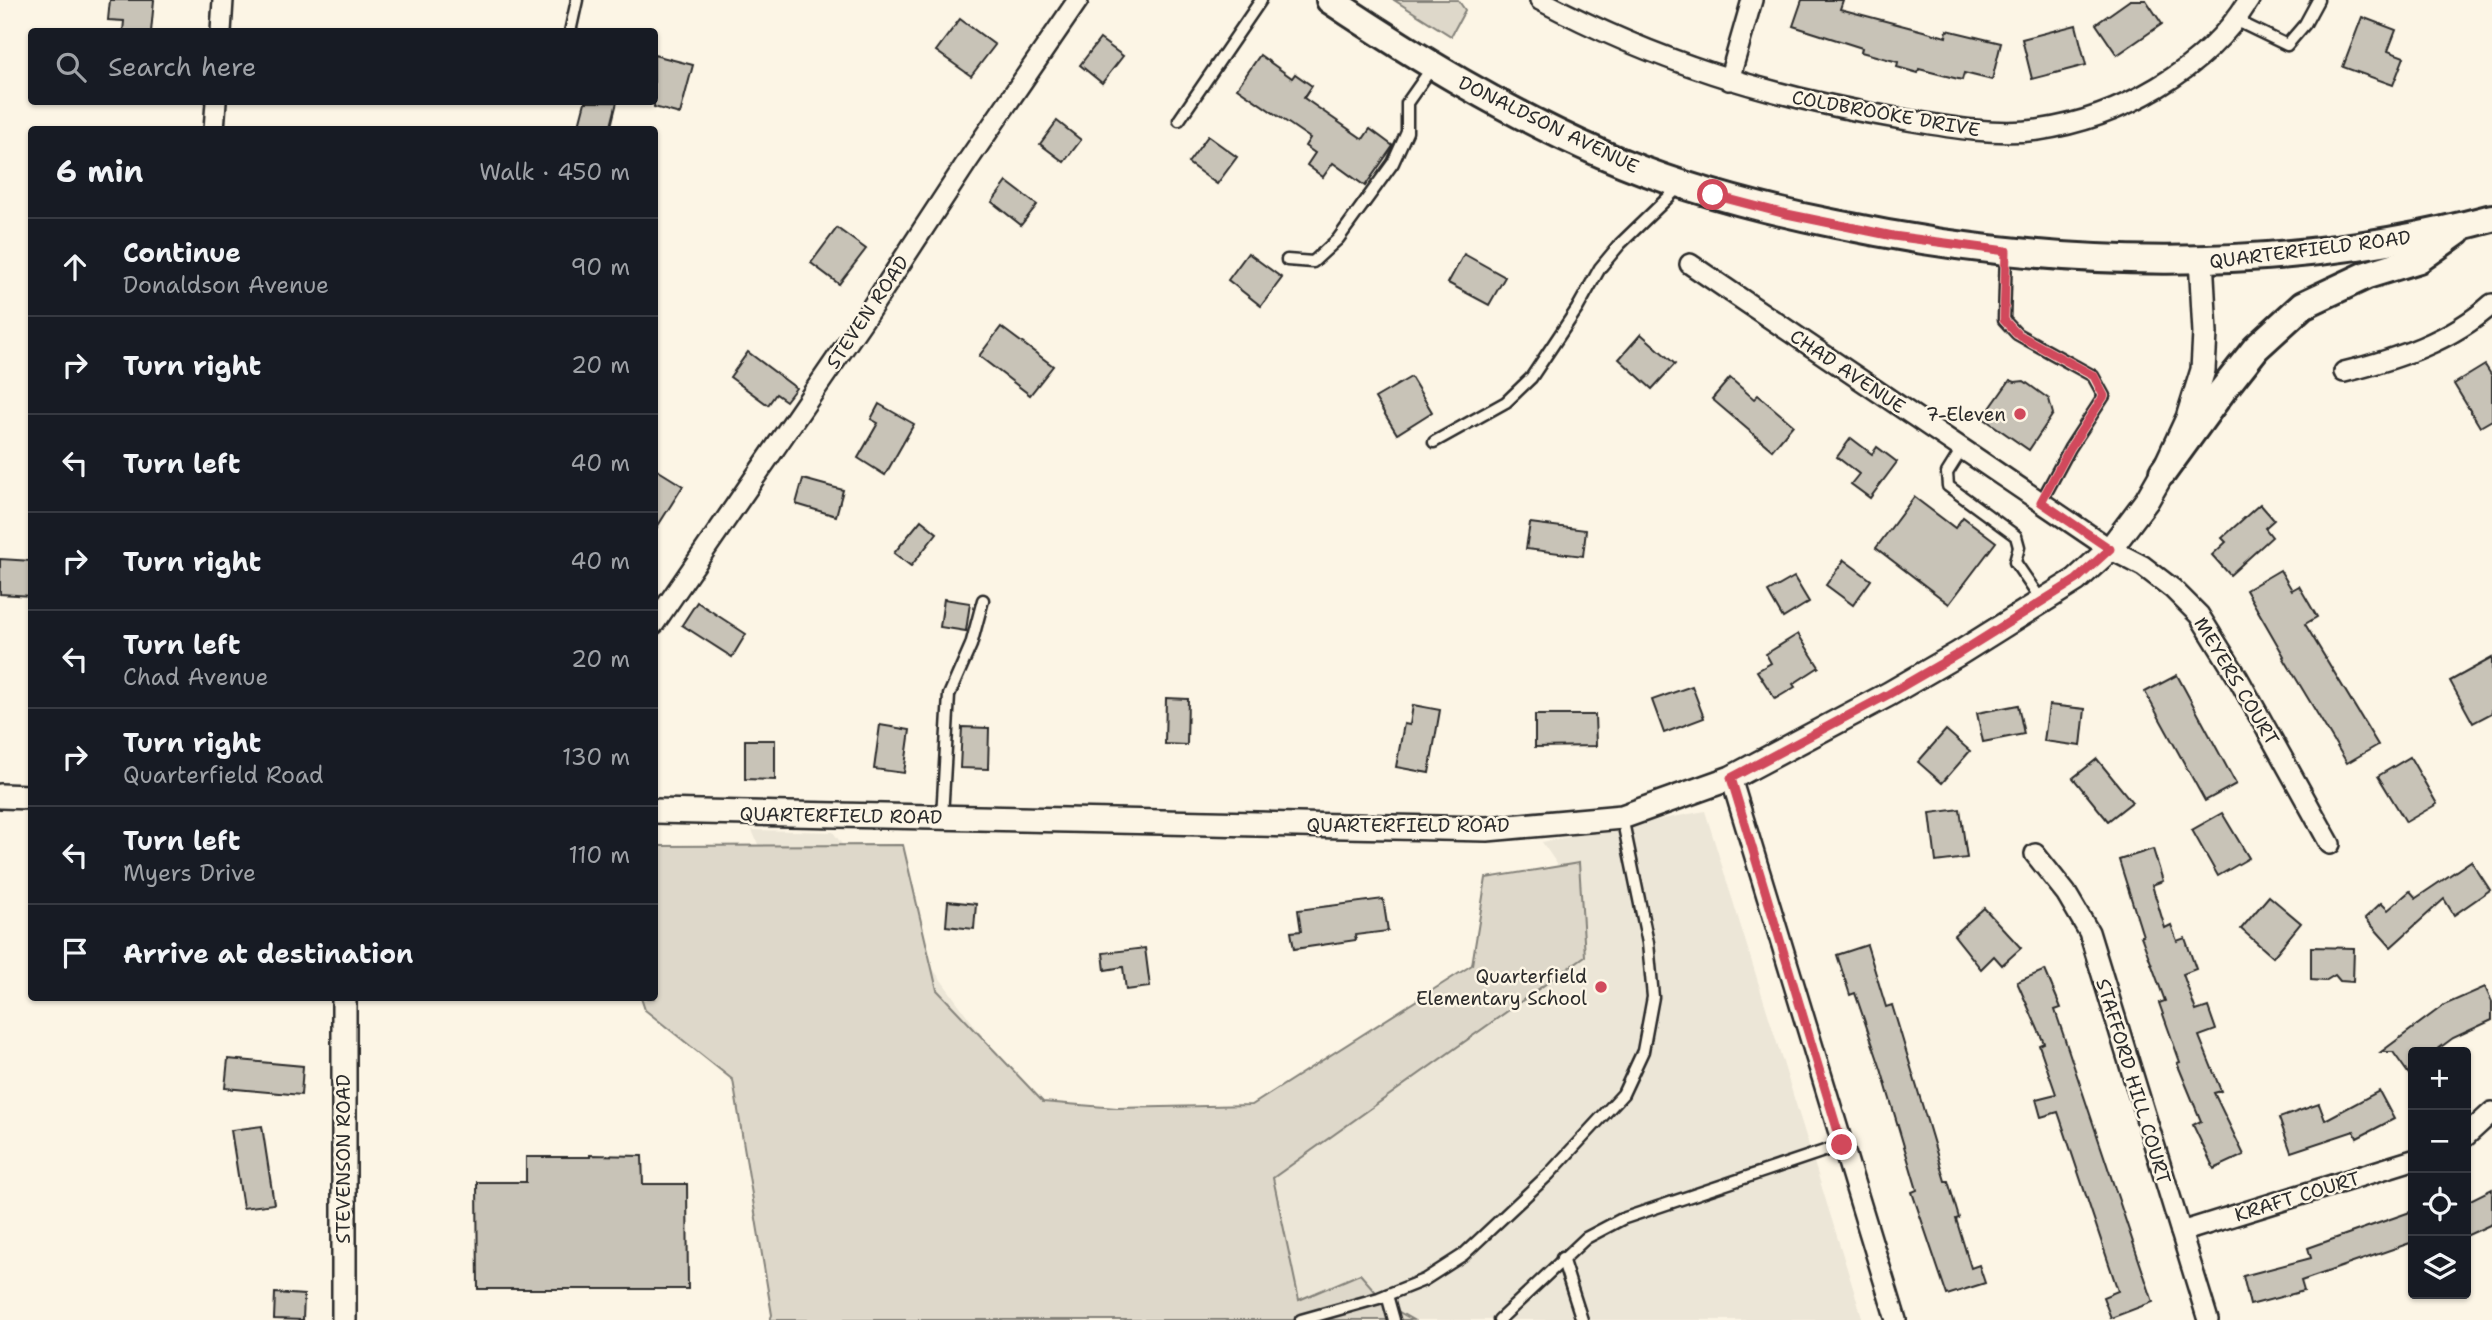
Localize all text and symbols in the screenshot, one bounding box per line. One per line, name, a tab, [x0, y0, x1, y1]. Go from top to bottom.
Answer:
search box	[28, 28, 658, 105]
icon: search	[52, 48, 90, 86]
text: Search here	[108, 49, 257, 84]
street label: DONALDSON AVENUE	[1454, 70, 1643, 179]
street label: COLDBROOKE DRIVE	[1790, 85, 1982, 142]
text: 6 min	[56, 151, 143, 192]
text: Walk · 450 m	[479, 157, 630, 187]
route start	[1697, 179, 1728, 210]
street label: QUARTERFIELD ROAD	[2208, 225, 2412, 274]
text: Continue	[123, 235, 241, 270]
icon: ahead	[56, 248, 94, 286]
street label: STEVEN ROAD	[820, 251, 915, 374]
text: 90 m	[570, 252, 630, 282]
text: Donaldson Avenue	[123, 270, 329, 300]
street label: CHAD AVENUE	[1785, 324, 1910, 419]
icon: right	[56, 346, 94, 384]
text: Turn right	[123, 348, 261, 383]
text: 20 m	[571, 350, 630, 380]
place label: 7-Eleven	[1926, 402, 2006, 427]
marker: 7-Eleven	[2012, 406, 2028, 422]
icon: left	[56, 444, 94, 482]
text: Turn left	[123, 446, 240, 481]
text: 40 m	[570, 448, 630, 478]
icon: right	[56, 542, 94, 580]
text: Turn right	[123, 544, 261, 579]
text: 40 m	[570, 546, 630, 576]
street label: MEYERS COURT	[2188, 613, 2285, 750]
text: Turn left	[123, 627, 240, 662]
icon: left	[56, 640, 94, 678]
text: 20 m	[571, 644, 630, 674]
text: Chad Avenue	[123, 662, 268, 692]
text: Turn right	[123, 725, 261, 760]
icon: right	[56, 738, 94, 776]
text: 130 m	[562, 742, 630, 772]
text: Quarterfield Road	[123, 760, 324, 790]
street label: QUARTERFIELD ROAD	[739, 801, 943, 830]
street label: QUARTERFIELD ROAD	[1307, 813, 1509, 838]
text: Turn left	[123, 823, 240, 858]
icon: left	[56, 836, 94, 874]
text: 110 m	[568, 840, 630, 870]
text: Myers Drive	[123, 858, 256, 888]
icon: arrive	[56, 934, 94, 972]
text: Arrive at destination	[123, 936, 413, 971]
place label: Quarterfield Elementary School	[1416, 964, 1587, 1011]
street label: STAFFORD HILL COURT	[2090, 975, 2177, 1187]
marker: Quarterfield Elementary School	[1593, 979, 1609, 995]
map controls	[2408, 1047, 2471, 1299]
button: +	[2408, 1047, 2471, 1110]
street label: STEVENSON ROAD	[331, 1074, 356, 1244]
button: −	[2408, 1110, 2471, 1173]
route end	[1826, 1129, 1857, 1160]
street label: KRAFT COURT	[2231, 1165, 2363, 1227]
button: locate	[2408, 1173, 2471, 1236]
button: layers	[2408, 1236, 2471, 1299]

